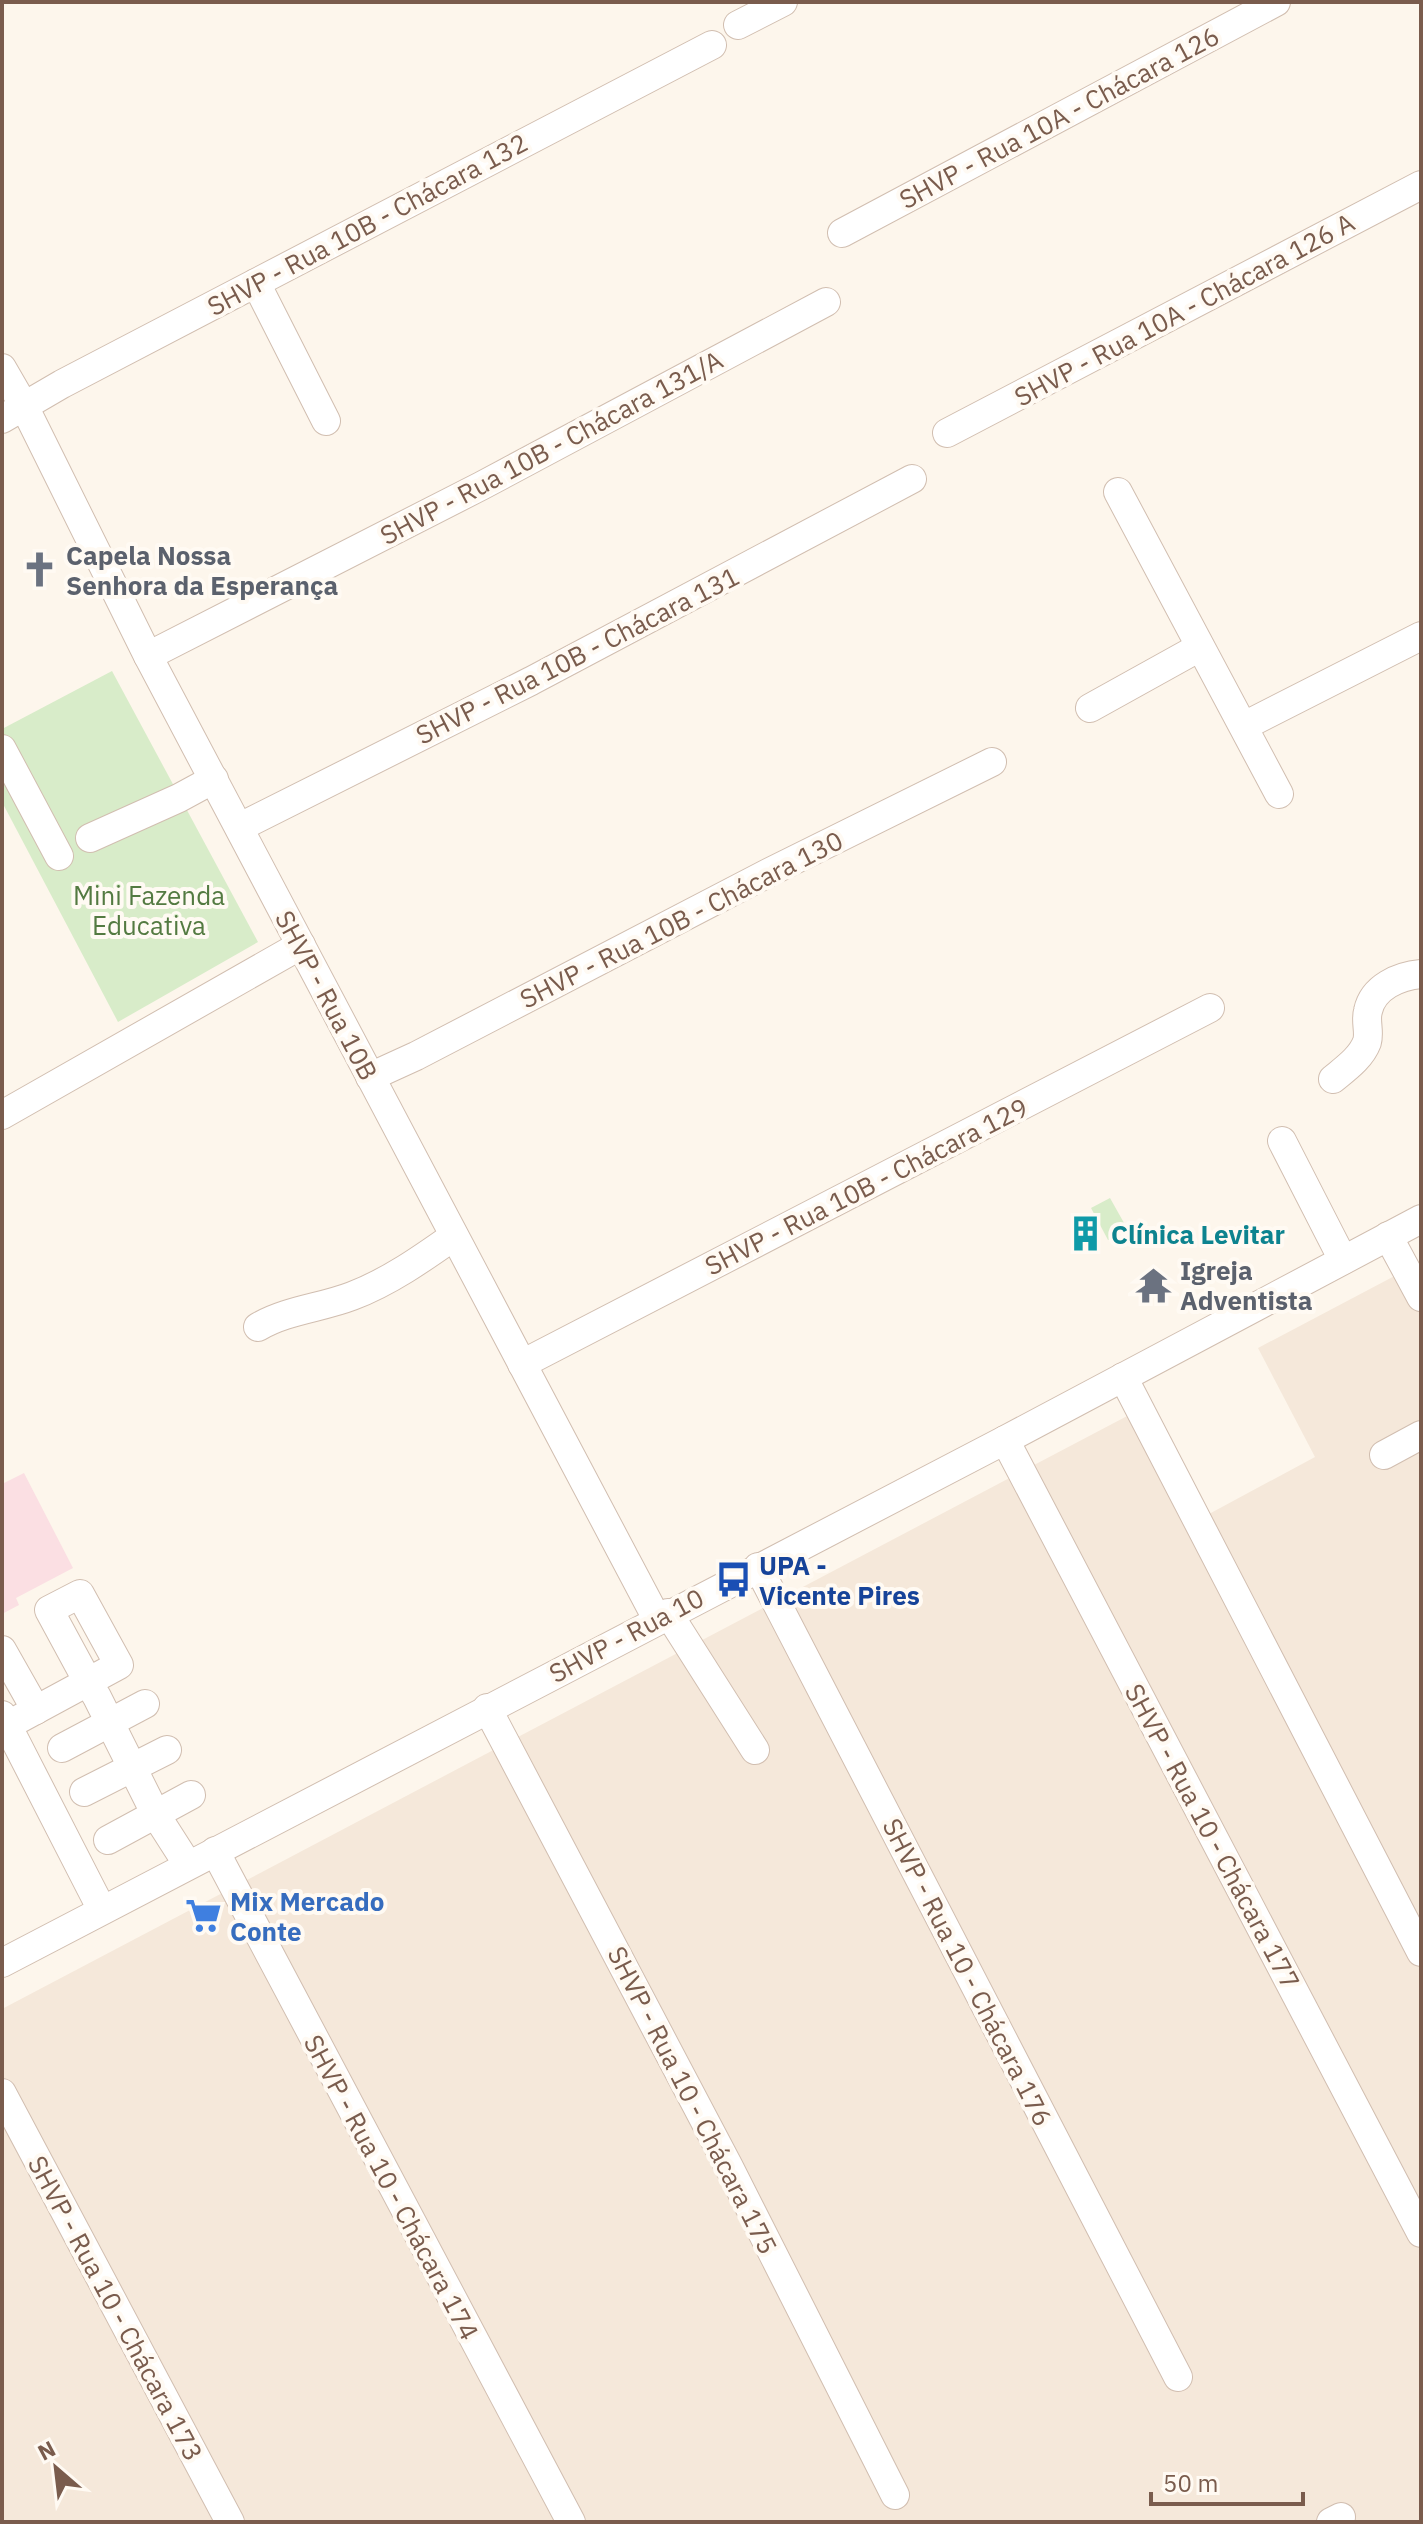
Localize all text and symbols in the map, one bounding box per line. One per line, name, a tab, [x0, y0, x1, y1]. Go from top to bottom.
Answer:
street label: SHVP - Rua 10A - Chácara 126	[893, 18, 1225, 216]
street label: SHVP - Rua 10B - Chácara 132	[201, 125, 533, 323]
street label: SHVP - Rua 10A - Chácara 126 A	[1008, 205, 1360, 413]
street label: SHVP - Rua 10B - Chácara 131/A	[374, 342, 729, 552]
place label: Capela Nossa Senhora da Esperança	[66, 538, 338, 602]
church icon: Capela Nossa Senhora da Esperança	[21, 551, 59, 589]
street label: SHVP - Rua 10B - Chácara 131	[410, 559, 744, 751]
street label: SHVP - Rua 10B - Chácara 130	[514, 823, 848, 1015]
park label: Mini Fazenda Educativa	[73, 878, 225, 942]
street label: SHVP - Rua 10B	[268, 904, 386, 1086]
street label: SHVP - Rua 10B - Chácara 129	[699, 1090, 1033, 1282]
building icon: Clínica Levitar	[1066, 1215, 1104, 1253]
place label: Clínica Levitar	[1111, 1217, 1285, 1251]
place label: Igreja Adventista	[1180, 1253, 1313, 1317]
temple icon: Igreja Adventista	[1135, 1266, 1173, 1304]
place label: UPA - Vicente Pires	[759, 1548, 920, 1612]
bus stop icon: UPA - Vicente Pires	[714, 1561, 752, 1599]
street label: SHVP - Rua 10	[543, 1580, 709, 1690]
street label: SHVP - Rua 10 - Chácara 177	[1118, 1677, 1308, 1995]
street label: SHVP - Rua 10 - Chácara 176	[875, 1812, 1061, 2132]
place label: Mix Mercado Conte	[230, 1884, 384, 1948]
supermarket icon: Mix Mercado Conte	[185, 1897, 223, 1935]
street label: SHVP - Rua 10 - Chácara 175	[600, 1940, 786, 2260]
street label: SHVP - Rua 10 - Chácara 174	[297, 2028, 487, 2346]
street label: SHVP - Rua 10 - Chácara 173	[21, 2149, 211, 2467]
north arrow	[16, 2428, 96, 2508]
text: N	[33, 2433, 60, 2466]
scale bar	[1151, 2456, 1303, 2506]
text: 50 m	[1163, 2467, 1218, 2499]

